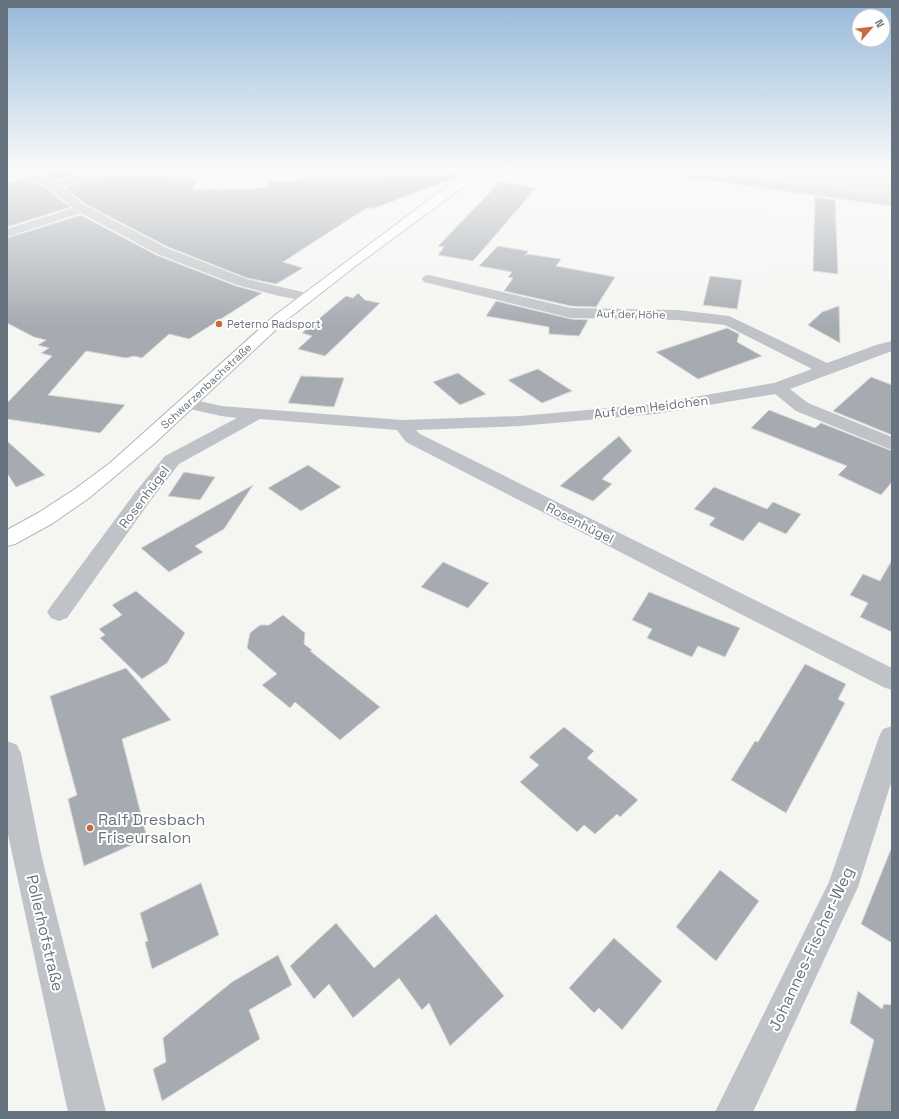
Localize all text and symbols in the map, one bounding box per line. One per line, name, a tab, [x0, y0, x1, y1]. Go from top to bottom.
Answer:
north arrow	[851, 8, 891, 48]
text: N	[872, 17, 888, 30]
street label: Auf der Höhe	[596, 306, 666, 322]
place label: Peterno Radsport	[227, 317, 321, 331]
marker: Peterno Radsport	[214, 319, 224, 329]
street label: Schwarzenbachstraße	[158, 340, 254, 432]
street label: Auf dem Heidchen	[593, 392, 709, 422]
street label: Rosenhügel	[115, 462, 173, 532]
street label: Rosenhügel	[543, 499, 617, 547]
place label: Ralf Dresbach Friseursalon	[98, 809, 205, 848]
marker: Ralf Dresbach Friseursalon	[85, 823, 95, 833]
street label: Johannes-Fischer-Weg	[764, 864, 858, 1034]
street label: Pollerhofstraße	[21, 873, 69, 993]

